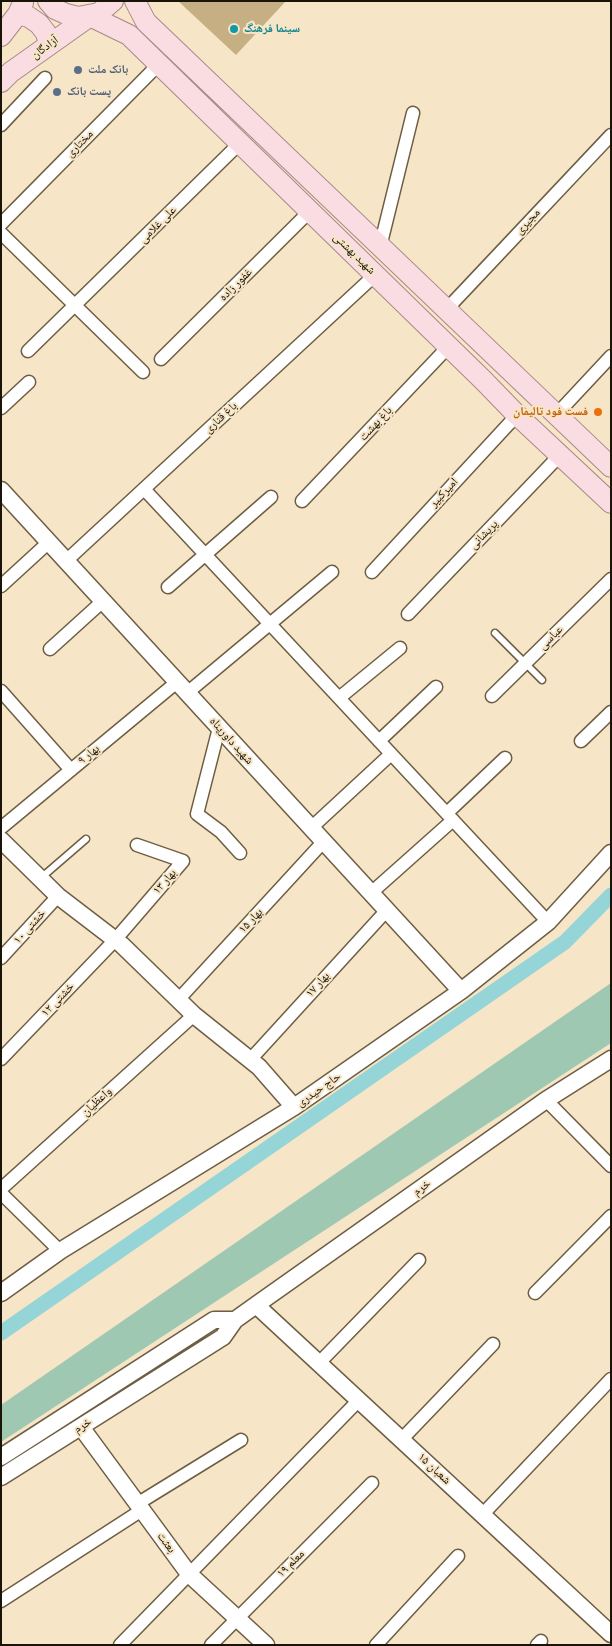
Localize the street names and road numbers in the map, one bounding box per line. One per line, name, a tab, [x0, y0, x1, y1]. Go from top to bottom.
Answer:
street label: آزادگان	[28, 33, 62, 63]
street label: مختاری	[63, 127, 97, 161]
street label: علی غلامی	[136, 203, 180, 247]
street label: مجیری	[512, 206, 544, 238]
street label: شهید بهشتی	[330, 230, 378, 278]
street label: غفور زاده	[216, 265, 256, 305]
street label: باغ قناری	[202, 399, 240, 437]
street label: باغ بهشت	[356, 404, 396, 444]
street label: امیرکبیر	[427, 475, 461, 511]
street label: پریشانی	[466, 517, 502, 553]
street label: عباسی	[536, 623, 566, 653]
street label: شهید داورپناه	[206, 714, 256, 768]
street label: بهار ۹	[75, 742, 103, 768]
street label: بهار ۱۳	[150, 866, 180, 898]
street label: بهار ۱۵	[236, 906, 266, 936]
street label: خشتی ۱۰	[11, 907, 49, 947]
street label: بهار ۱۷	[303, 969, 333, 1001]
street label: خشتی ۱۲	[38, 980, 78, 1020]
street label: حاج حیدری	[294, 1070, 344, 1110]
street label: واعظیان	[79, 1084, 115, 1120]
street label: خرم	[410, 1177, 434, 1199]
street label: خرم	[71, 1415, 95, 1437]
street label: ۱۵ شعبان	[415, 1450, 453, 1488]
street label: بعثت	[154, 1530, 178, 1556]
street label: معلم ۱۹	[274, 1547, 308, 1581]

